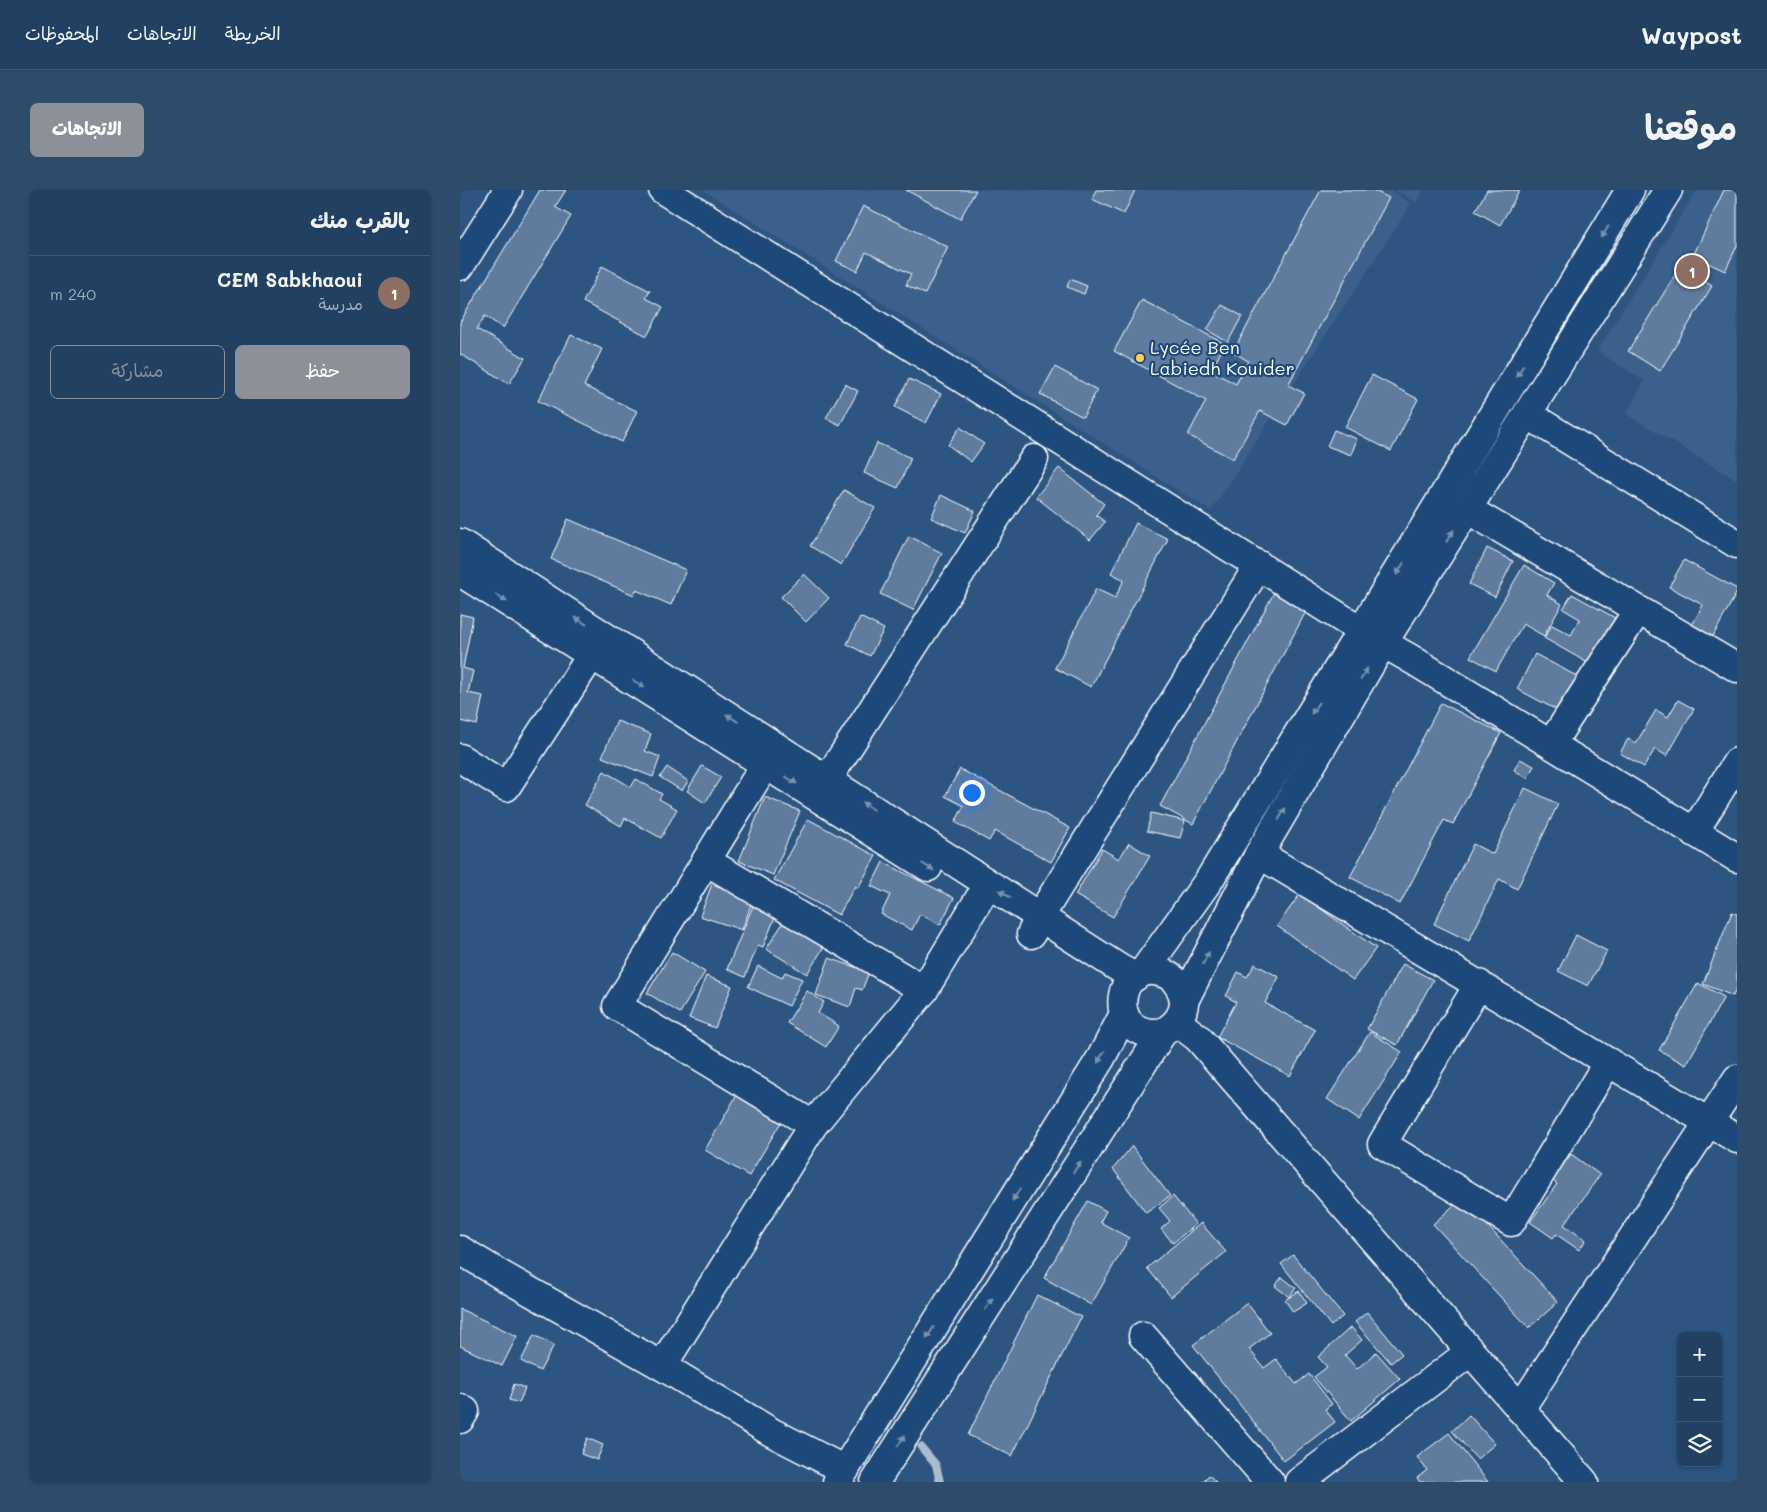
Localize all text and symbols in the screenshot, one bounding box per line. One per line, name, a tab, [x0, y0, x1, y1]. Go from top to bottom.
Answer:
text: Waypost	[1641, 19, 1742, 50]
text: المحفوظات	[25, 21, 99, 45]
text: الاتجاهات	[127, 21, 197, 45]
text: الخريطة	[225, 21, 281, 45]
button: الاتجاهات	[30, 103, 144, 157]
text: موقعنا	[1644, 103, 1737, 149]
text: بالقرب منك	[310, 206, 410, 233]
one-way arrow	[1600, 225, 1609, 238]
pin: 1	[1676, 252, 1708, 290]
text: CEM Sabkhaoui	[217, 267, 363, 292]
text: 240 m	[50, 283, 96, 304]
text: 1	[390, 283, 398, 304]
text: مدرسة	[318, 293, 363, 314]
place label: Lycée Ben Labiedh Kouider	[1150, 335, 1295, 380]
button: مشاركة	[50, 345, 225, 399]
button: حفظ	[235, 345, 410, 399]
marker: Lycée Ben Labiedh Kouider	[1134, 352, 1146, 364]
one-way arrow	[1516, 364, 1525, 377]
one-way arrow	[1446, 529, 1455, 543]
one-way arrow	[1395, 563, 1404, 576]
one-way arrow	[495, 593, 508, 602]
one-way arrow	[574, 616, 587, 625]
one-way arrow	[1360, 667, 1369, 681]
one-way arrow	[632, 680, 645, 689]
one-way arrow	[1310, 701, 1320, 715]
one-way arrow	[725, 713, 739, 723]
one-way arrow	[784, 776, 798, 785]
your location	[959, 780, 985, 806]
one-way arrow	[862, 801, 875, 811]
one-way arrow	[1278, 808, 1287, 821]
one-way arrow	[922, 863, 935, 872]
one-way arrow	[998, 889, 1012, 899]
one-way arrow	[1202, 950, 1210, 965]
one-way arrow	[1097, 1050, 1105, 1065]
one-way arrow	[1072, 1161, 1081, 1174]
one-way arrow	[1011, 1189, 1020, 1202]
one-way arrow	[984, 1297, 994, 1311]
one-way arrow	[925, 1327, 935, 1340]
map controls	[1677, 1332, 1722, 1467]
button: +	[1677, 1332, 1722, 1377]
button: −	[1677, 1377, 1722, 1422]
button: layers	[1677, 1422, 1722, 1467]
one-way arrow	[897, 1434, 906, 1448]

